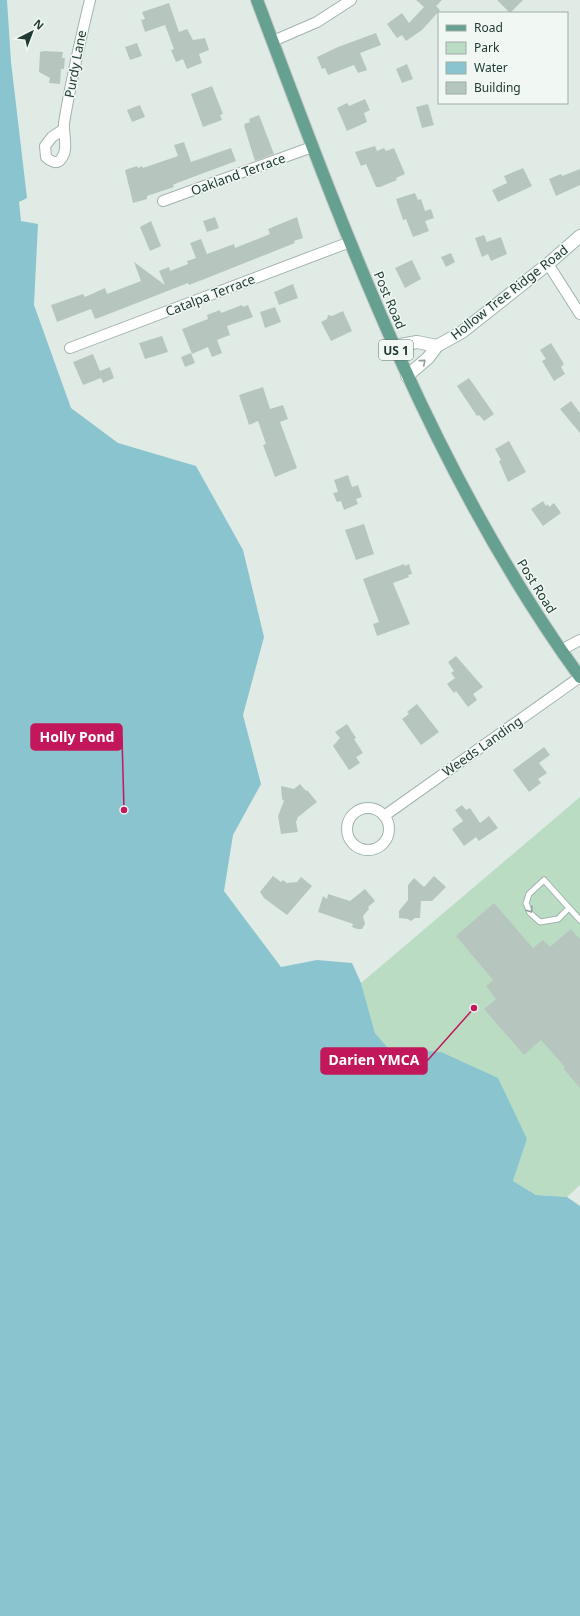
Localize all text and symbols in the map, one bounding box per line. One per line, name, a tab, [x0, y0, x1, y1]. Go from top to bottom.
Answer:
north arrow	[12, 12, 52, 52]
legend	[438, 12, 568, 104]
text: N	[31, 16, 47, 33]
text: Road	[474, 19, 503, 36]
street label: Purdy Lane	[60, 29, 90, 99]
text: Park	[474, 39, 500, 56]
text: Water	[474, 59, 508, 76]
text: Building	[474, 79, 521, 96]
street label: Oakland Terrace	[188, 149, 288, 199]
street label: Hollow Tree Ridge Road	[447, 240, 571, 344]
street label: Post Road	[370, 268, 410, 332]
street label: Catalpa Terrace	[163, 270, 257, 320]
road number: US 1	[379, 340, 413, 360]
one-way arrow	[418, 359, 426, 367]
street label: Post Road	[513, 555, 561, 617]
street label: Weeds Landing	[438, 712, 526, 780]
callout: Holly Pond	[31, 724, 122, 750]
text: Holly Pond	[40, 727, 114, 746]
one-way arrow	[525, 906, 532, 913]
callout: Darien YMCA	[321, 1048, 427, 1074]
text: Darien YMCA	[329, 1050, 420, 1069]

